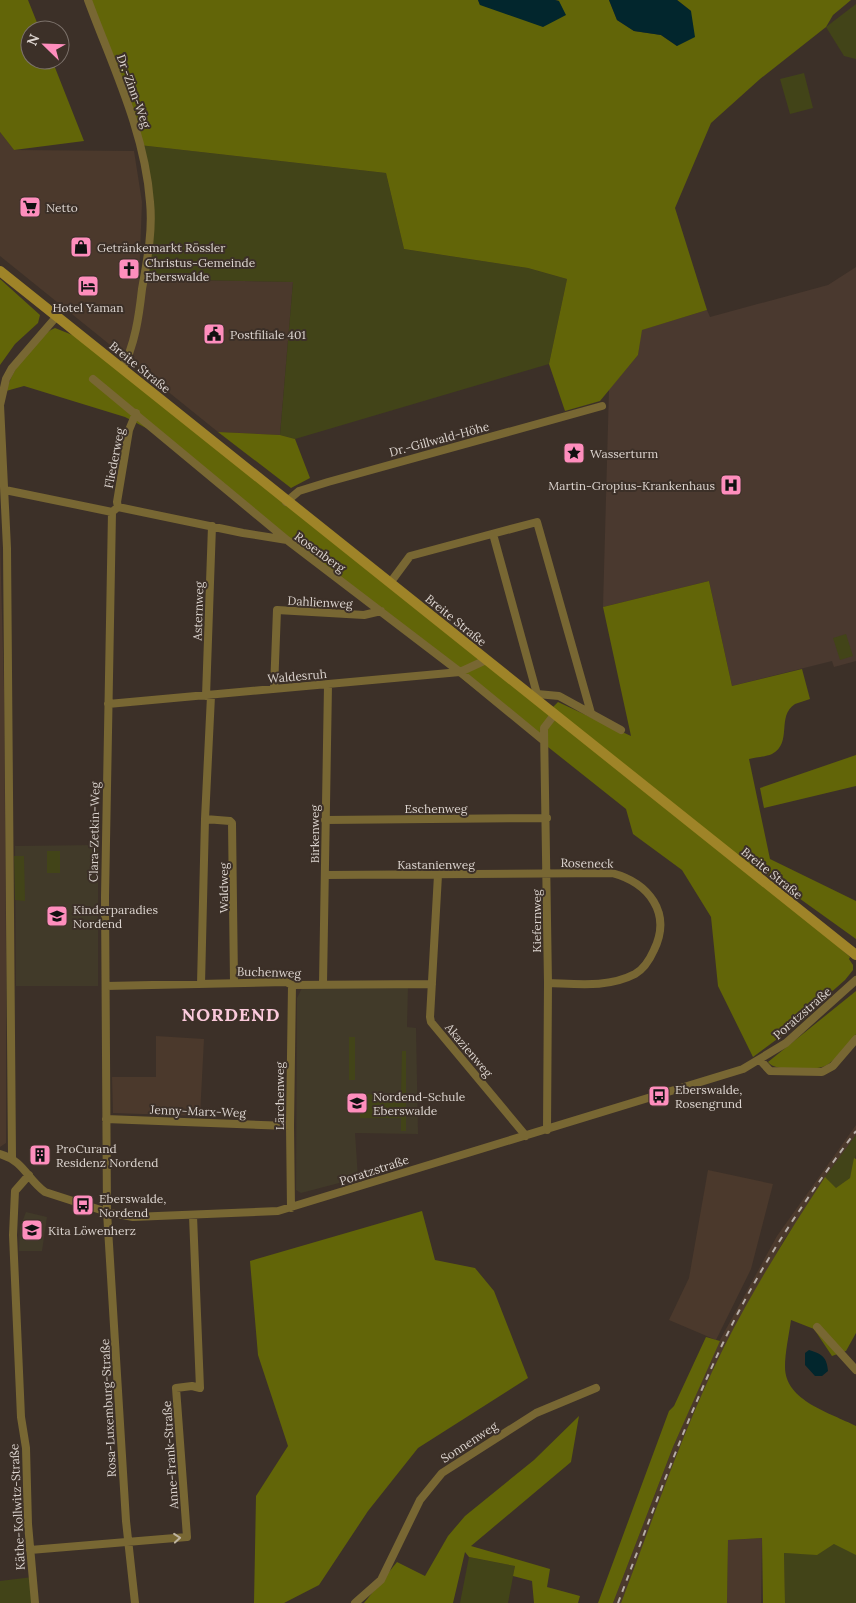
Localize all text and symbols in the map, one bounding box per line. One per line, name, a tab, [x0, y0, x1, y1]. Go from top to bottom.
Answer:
north arrow	[20, 20, 70, 70]
text: N	[23, 31, 44, 48]
street label: Dr.-Zinn-Weg	[114, 52, 154, 130]
supermarket icon: Netto	[18, 195, 42, 219]
place label: Netto	[46, 200, 78, 215]
shop icon: Getränkemarkt Rössler	[69, 235, 93, 259]
place label: Getränkemarkt Rössler	[97, 240, 226, 255]
place label: Christus-Gemeinde Eberswalde	[145, 255, 256, 284]
church icon: Christus-Gemeinde Eberswalde	[117, 257, 141, 281]
hotel icon: Hotel Yaman	[76, 274, 100, 298]
place label: Hotel Yaman	[52, 300, 124, 315]
public building icon: Postfiliale 401	[202, 322, 226, 346]
place label: Postfiliale 401	[230, 327, 306, 342]
street label: Breite Straße	[106, 338, 174, 396]
street label: Dr.-Gillwald-Höhe	[387, 418, 491, 460]
street label: Fliederweg	[101, 426, 127, 489]
place icon: Wasserturm	[562, 441, 586, 465]
place label: Wasserturm	[590, 446, 659, 461]
hospital icon: Martin-Gropius-Krankenhaus	[719, 473, 743, 497]
place label: Martin-Gropius-Krankenhaus	[548, 478, 715, 493]
street label: Rosenberg	[292, 529, 349, 576]
street label: Asternweg	[189, 581, 207, 642]
street label: Breite Straße	[422, 591, 490, 649]
street label: Dahlienweg	[287, 593, 353, 611]
street label: Waldesruh	[267, 666, 327, 686]
street label: Clara-Zetkin-Weg	[86, 781, 102, 882]
street label: Eschenweg	[405, 801, 468, 816]
street label: Birkenweg	[307, 804, 322, 863]
street label: Breite Straße	[738, 844, 806, 902]
street label: Roseneck	[560, 855, 614, 871]
street label: Kastanienweg	[397, 857, 475, 872]
street label: Waldweg	[216, 862, 231, 913]
street label: Kiefernweg	[529, 889, 544, 953]
place label: Kinderparadies Nordend	[73, 902, 158, 931]
school or university icon: Kinderparadies Nordend	[45, 904, 69, 928]
street label: Buchenweg	[237, 963, 302, 981]
street label: Poratzstraße	[770, 983, 835, 1042]
district label: NORDEND	[182, 1003, 280, 1026]
street label: Akazienweg	[441, 1019, 496, 1080]
street label: Lärchenweg	[272, 1062, 287, 1130]
place label: Eberswalde, Rosengrund	[675, 1082, 742, 1111]
bus stop icon: Eberswalde, Rosengrund	[647, 1084, 671, 1108]
place label: Nordend-Schule Eberswalde	[373, 1089, 466, 1118]
school or university icon: Nordend-Schule Eberswalde	[345, 1091, 369, 1115]
street label: Jenny-Marx-Weg	[149, 1102, 247, 1120]
place label: ProCurand Residenz Nordend	[56, 1141, 158, 1170]
building icon: ProCurand Residenz Nordend	[28, 1143, 52, 1167]
street label: Poratzstraße	[337, 1152, 411, 1188]
place label: Eberswalde, Nordend	[99, 1191, 166, 1220]
bus stop icon: Eberswalde, Nordend	[71, 1193, 95, 1217]
school or university icon: Kita Löwenherz	[20, 1218, 44, 1242]
place label: Kita Löwenherz	[48, 1223, 136, 1238]
street label: Rosa-Luxemburg-Straße	[97, 1338, 119, 1478]
street label: Anne-Frank-Straße	[159, 1400, 181, 1511]
street label: Sonnenweg	[438, 1418, 500, 1466]
street label: Käthe-Kollwitz-Straße	[6, 1443, 28, 1571]
one-way arrow	[173, 1533, 181, 1544]

